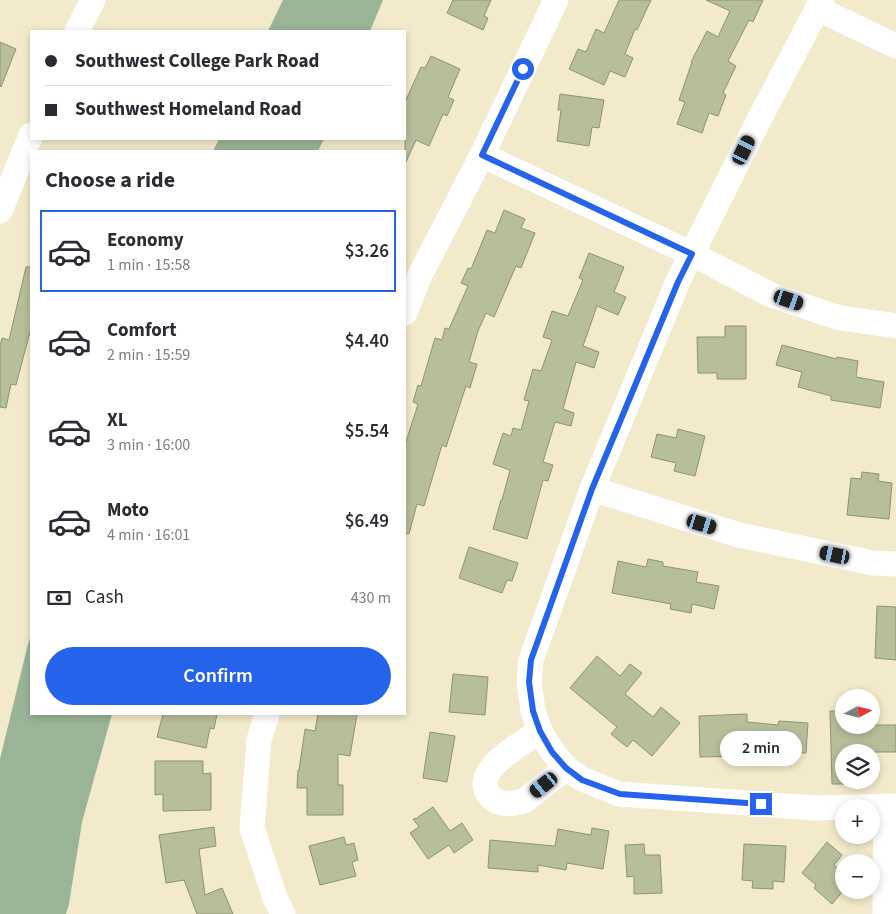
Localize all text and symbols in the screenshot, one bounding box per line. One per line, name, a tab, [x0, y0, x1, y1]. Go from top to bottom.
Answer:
text: Southwest College Park Road	[75, 48, 319, 75]
route start	[512, 58, 534, 80]
text: Southwest Homeland Road	[75, 96, 302, 123]
car	[730, 133, 757, 167]
text: Choose a ride	[45, 164, 175, 196]
text: Economy	[107, 227, 184, 254]
icon: car	[47, 229, 92, 274]
text: $3.26	[345, 238, 389, 265]
text: 1 min · 15:58	[107, 254, 190, 276]
car	[772, 288, 805, 312]
text: Comfort	[107, 317, 177, 344]
icon: car	[47, 319, 92, 364]
text: $4.40	[345, 328, 389, 355]
text: 2 min · 15:59	[107, 344, 190, 366]
text: XL	[107, 407, 128, 434]
icon: car	[47, 409, 92, 454]
text: $5.54	[345, 418, 389, 445]
text: 3 min · 16:00	[107, 434, 190, 456]
text: Moto	[107, 497, 149, 524]
icon: car	[47, 499, 92, 544]
text: $6.49	[345, 508, 389, 535]
car	[685, 512, 718, 536]
text: 4 min · 16:01	[107, 524, 190, 546]
car	[818, 545, 851, 565]
icon: cash	[45, 584, 73, 612]
text: Cash	[85, 584, 124, 611]
text: 430 m	[351, 587, 391, 609]
button: Confirm	[45, 647, 391, 705]
north arrow	[835, 689, 880, 734]
map controls	[835, 689, 880, 899]
callout: 2 min	[720, 732, 802, 766]
text: 2 min	[742, 737, 780, 759]
button: layers	[835, 744, 880, 789]
car	[527, 770, 560, 800]
route end	[750, 793, 772, 815]
button: +	[835, 799, 880, 844]
button: −	[835, 854, 880, 899]

